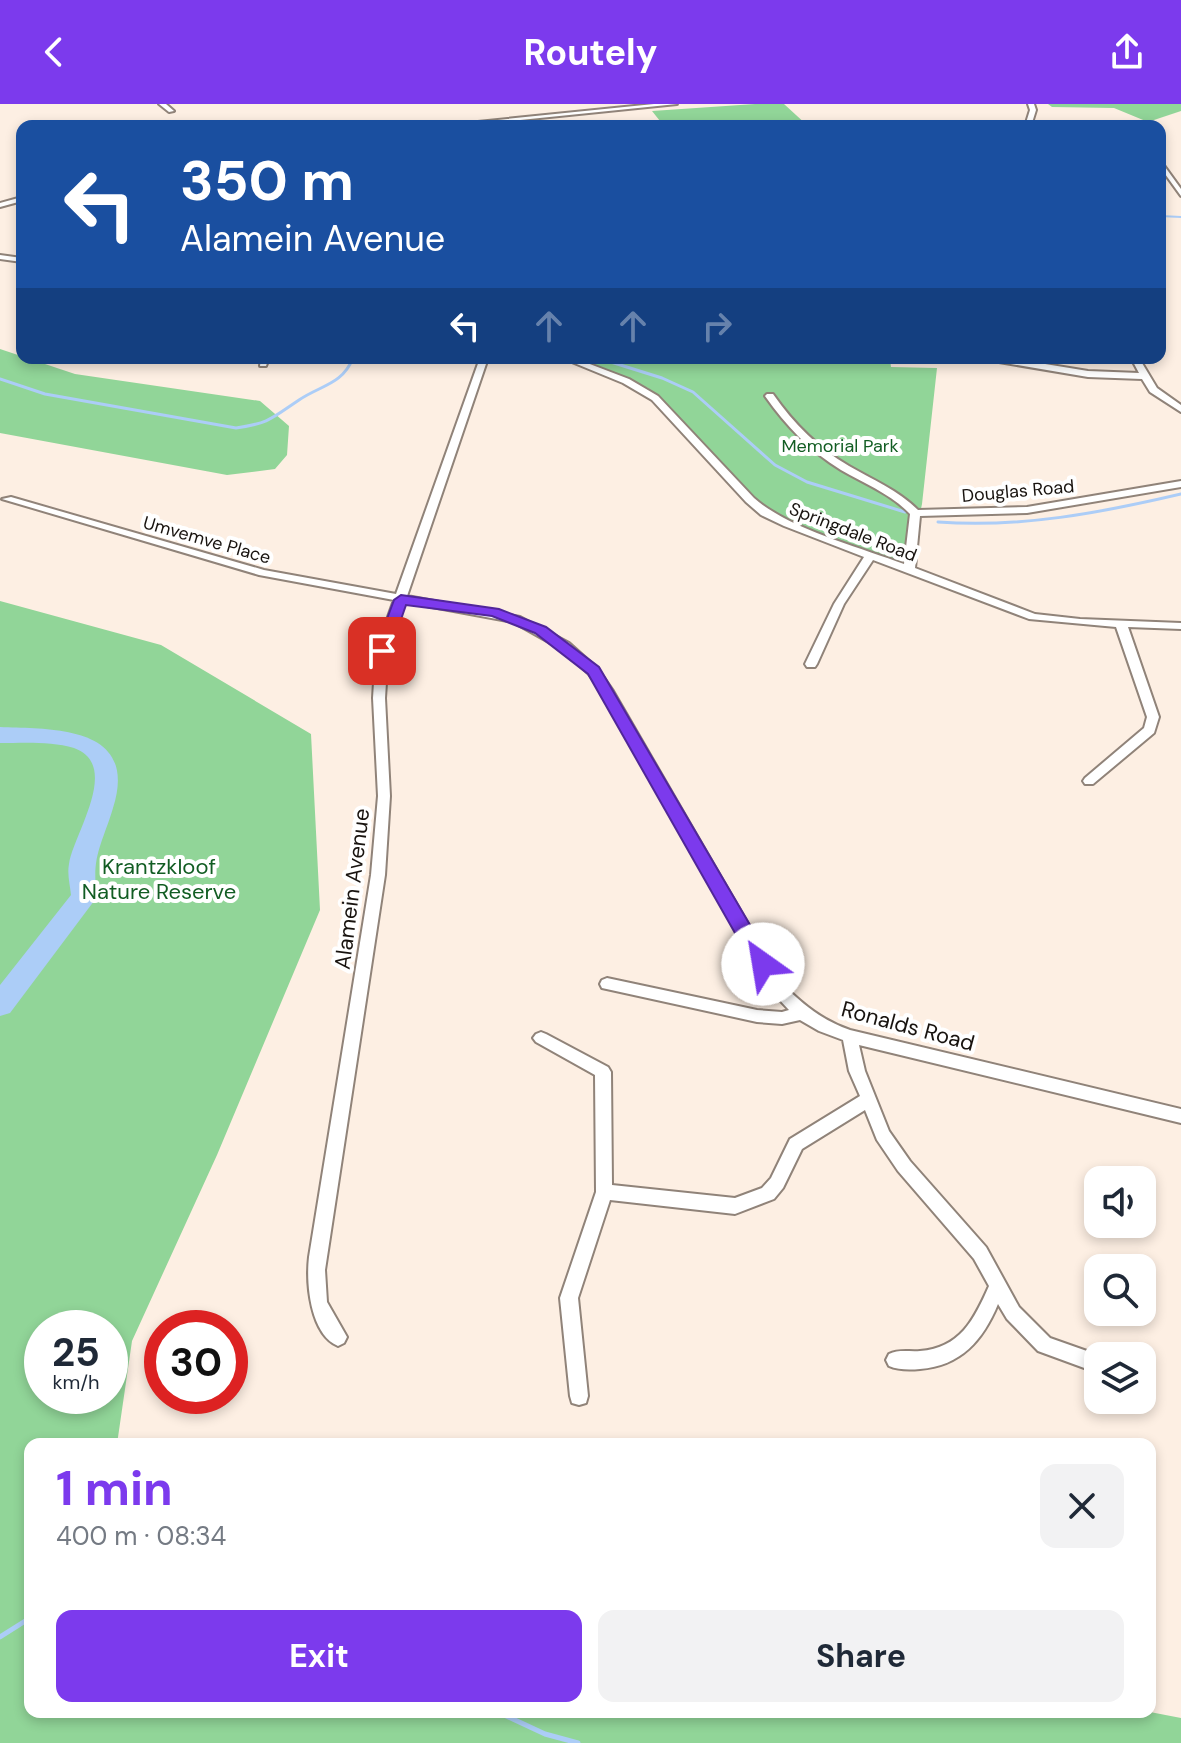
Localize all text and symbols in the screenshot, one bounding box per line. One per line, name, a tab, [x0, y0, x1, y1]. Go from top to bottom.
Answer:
text: Routely	[524, 29, 657, 76]
icon: back	[32, 30, 76, 74]
icon: share	[1105, 30, 1149, 74]
text: 350 m	[180, 144, 354, 217]
icon: left	[48, 152, 152, 256]
text: Alamein Avenue	[180, 215, 445, 262]
icon: left	[443, 304, 487, 348]
icon: ahead	[527, 304, 571, 348]
icon: ahead	[611, 304, 655, 348]
icon: right	[695, 304, 739, 348]
park label: Memorial Park	[781, 434, 899, 458]
street label: Douglas Road	[961, 474, 1075, 508]
street label: Springdale Road	[786, 497, 920, 567]
street label: Umvemve Place	[140, 510, 274, 570]
pin	[348, 617, 416, 685]
icon: arrive	[360, 629, 404, 673]
street label: Alamein Avenue	[328, 807, 376, 971]
park label: Krantzkloof Nature Reserve	[82, 852, 236, 906]
position arrow	[721, 922, 805, 1006]
street label: Ronalds Road	[838, 994, 978, 1058]
map controls	[1084, 1166, 1156, 1414]
button: sound	[1084, 1166, 1156, 1238]
button: search	[1084, 1254, 1156, 1326]
speed limit sign: 30	[144, 1310, 248, 1414]
text: 25	[52, 1326, 100, 1378]
button: layers	[1084, 1342, 1156, 1414]
text: km/h	[52, 1369, 100, 1395]
text: 1 min	[56, 1457, 173, 1520]
button: close	[1040, 1464, 1124, 1548]
text: 400 m · 08:34	[56, 1519, 226, 1553]
button: Exit	[56, 1610, 582, 1702]
button: Share	[598, 1610, 1124, 1702]

